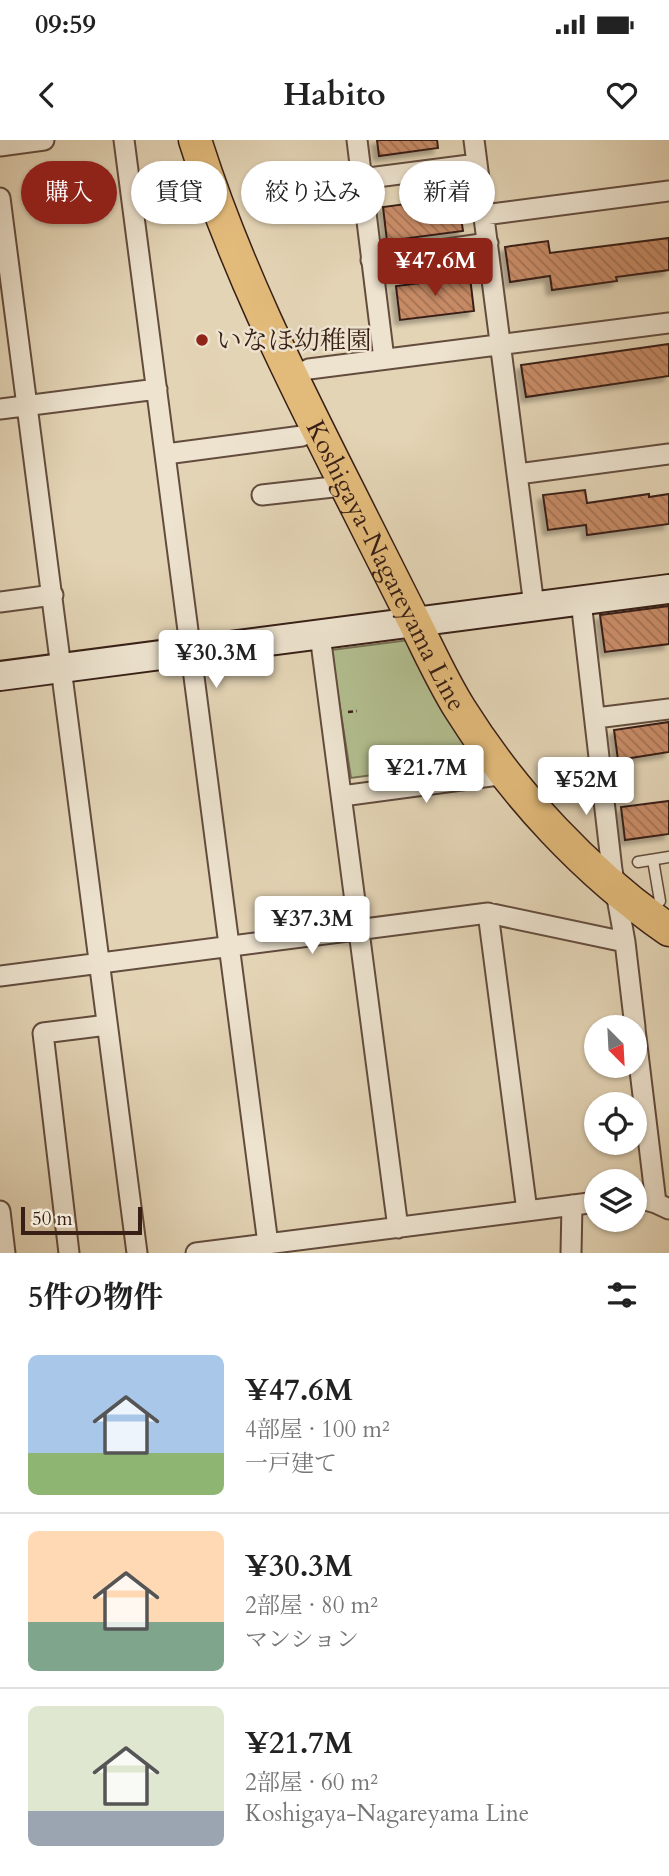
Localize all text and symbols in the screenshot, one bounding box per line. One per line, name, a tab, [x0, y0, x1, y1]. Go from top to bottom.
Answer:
text: 09:59	[35, 7, 96, 42]
text: Habito	[283, 73, 386, 117]
icon: back	[28, 76, 66, 114]
icon: heart	[603, 76, 641, 114]
chip: 購入	[21, 161, 117, 224]
chip: 賃貸	[131, 161, 227, 224]
chip: 絞り込み	[241, 161, 385, 224]
chip: 新着	[399, 161, 495, 224]
pin: ¥47.6M	[378, 239, 492, 298]
text: ¥47.6M	[394, 245, 476, 276]
place label: いなほ幼稚園	[216, 323, 372, 358]
marker: いなほ幼稚園	[194, 332, 210, 348]
street label: Koshigaya-Nagareyama Line	[298, 414, 474, 718]
pin: ¥30.3M	[159, 630, 273, 690]
text: ¥30.3M	[175, 637, 257, 668]
pin: ¥21.7M	[369, 746, 483, 805]
text: ¥21.7M	[385, 752, 467, 783]
pin: ¥52M	[545, 758, 627, 817]
text: ¥52M	[554, 764, 618, 795]
pin: ¥37.3M	[255, 896, 369, 956]
text: ¥37.3M	[271, 903, 353, 934]
north arrow	[584, 1015, 648, 1078]
map controls	[584, 1015, 647, 1232]
button: locate	[584, 1092, 647, 1155]
button: layers	[584, 1169, 647, 1232]
scale bar	[21, 1204, 142, 1236]
text: 50 m	[32, 1206, 73, 1232]
icon: filters	[603, 1276, 641, 1314]
text: 5件の物件	[28, 1277, 163, 1318]
text: ¥47.6M	[245, 1370, 353, 1411]
icon: home	[84, 1383, 168, 1467]
text: 4部屋 · 100 m²	[245, 1414, 390, 1445]
text: 一戸建て	[245, 1448, 337, 1479]
text: ¥30.3M	[245, 1546, 353, 1587]
icon: home	[84, 1559, 168, 1643]
text: 2部屋 · 80 m²	[245, 1590, 378, 1621]
text: マンション	[245, 1624, 359, 1655]
text: ¥21.7M	[245, 1723, 353, 1764]
icon: home	[84, 1734, 168, 1818]
text: 2部屋 · 60 m²	[245, 1767, 378, 1798]
text: Koshigaya-Nagareyama Line	[245, 1798, 529, 1829]

